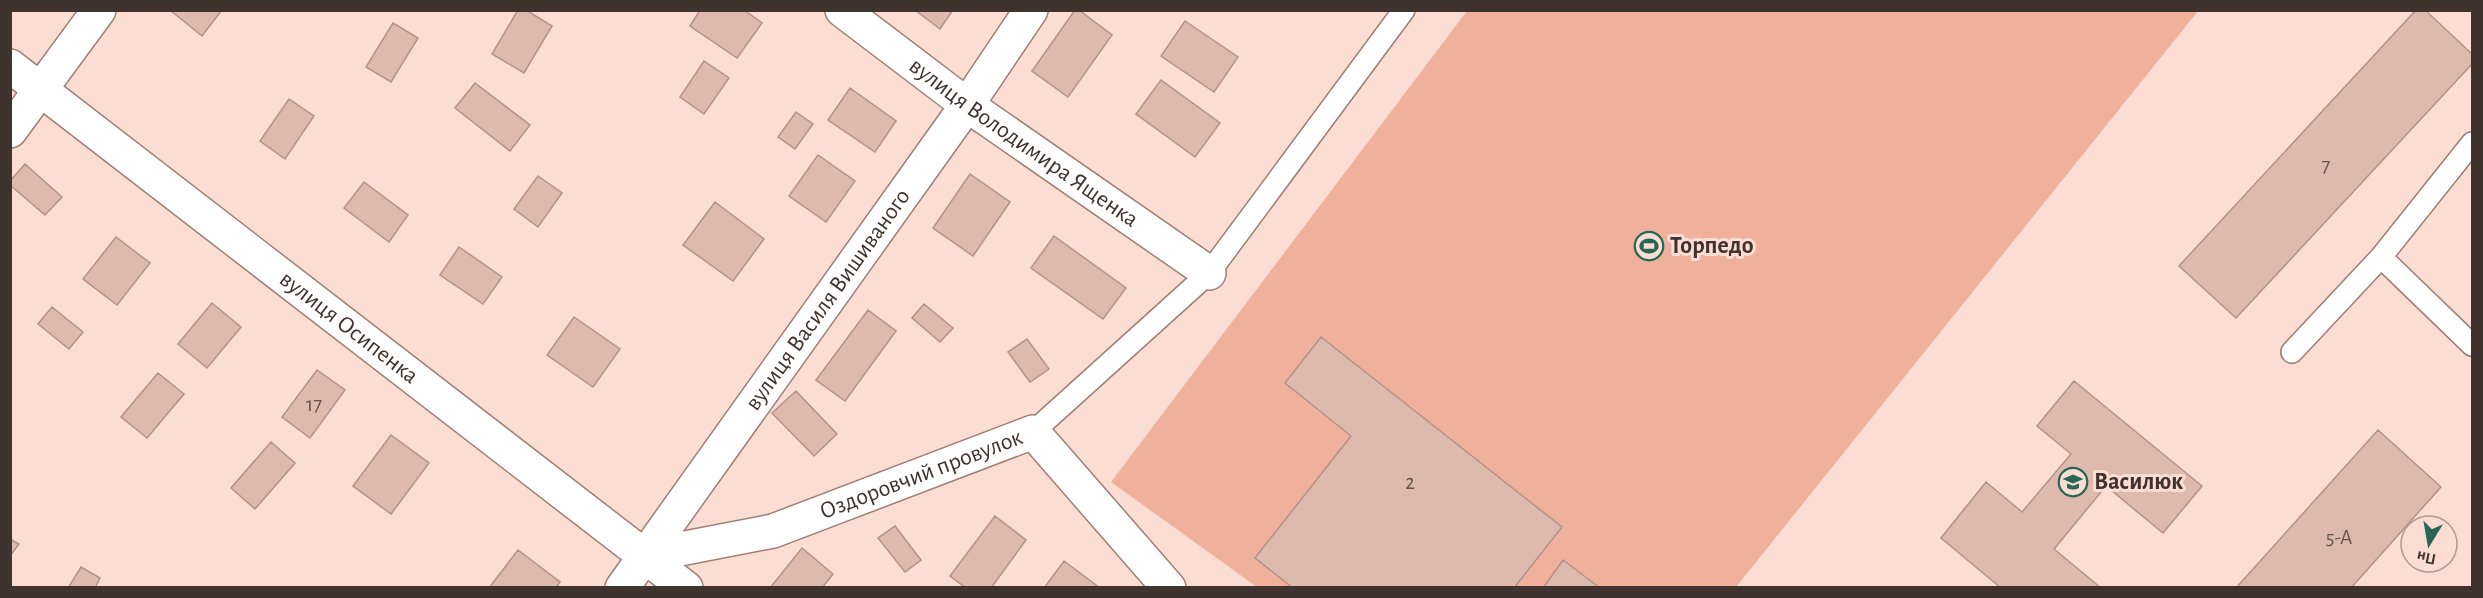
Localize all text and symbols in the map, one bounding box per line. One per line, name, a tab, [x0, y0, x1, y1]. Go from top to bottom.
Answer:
street label: вулиця Володимира Ященка	[905, 53, 1143, 232]
house number: 7	[2322, 155, 2331, 176]
street label: вулиця Василя Вишиваного	[741, 185, 915, 415]
sports icon: Торпедо	[1633, 230, 1665, 262]
place label: Торпедо	[1670, 234, 1754, 258]
street label: вулиця Осипенка	[275, 267, 423, 388]
house number: 17	[306, 394, 322, 415]
street label: Оздоровчий провулок	[817, 425, 1026, 524]
school or university icon: Василюк	[2057, 466, 2089, 498]
place label: Василюк	[2094, 470, 2183, 494]
house number: 2	[1405, 472, 1415, 493]
north arrow	[2399, 514, 2459, 574]
house number: 5-А	[2326, 527, 2352, 548]
text: Пн	[2415, 548, 2437, 567]

